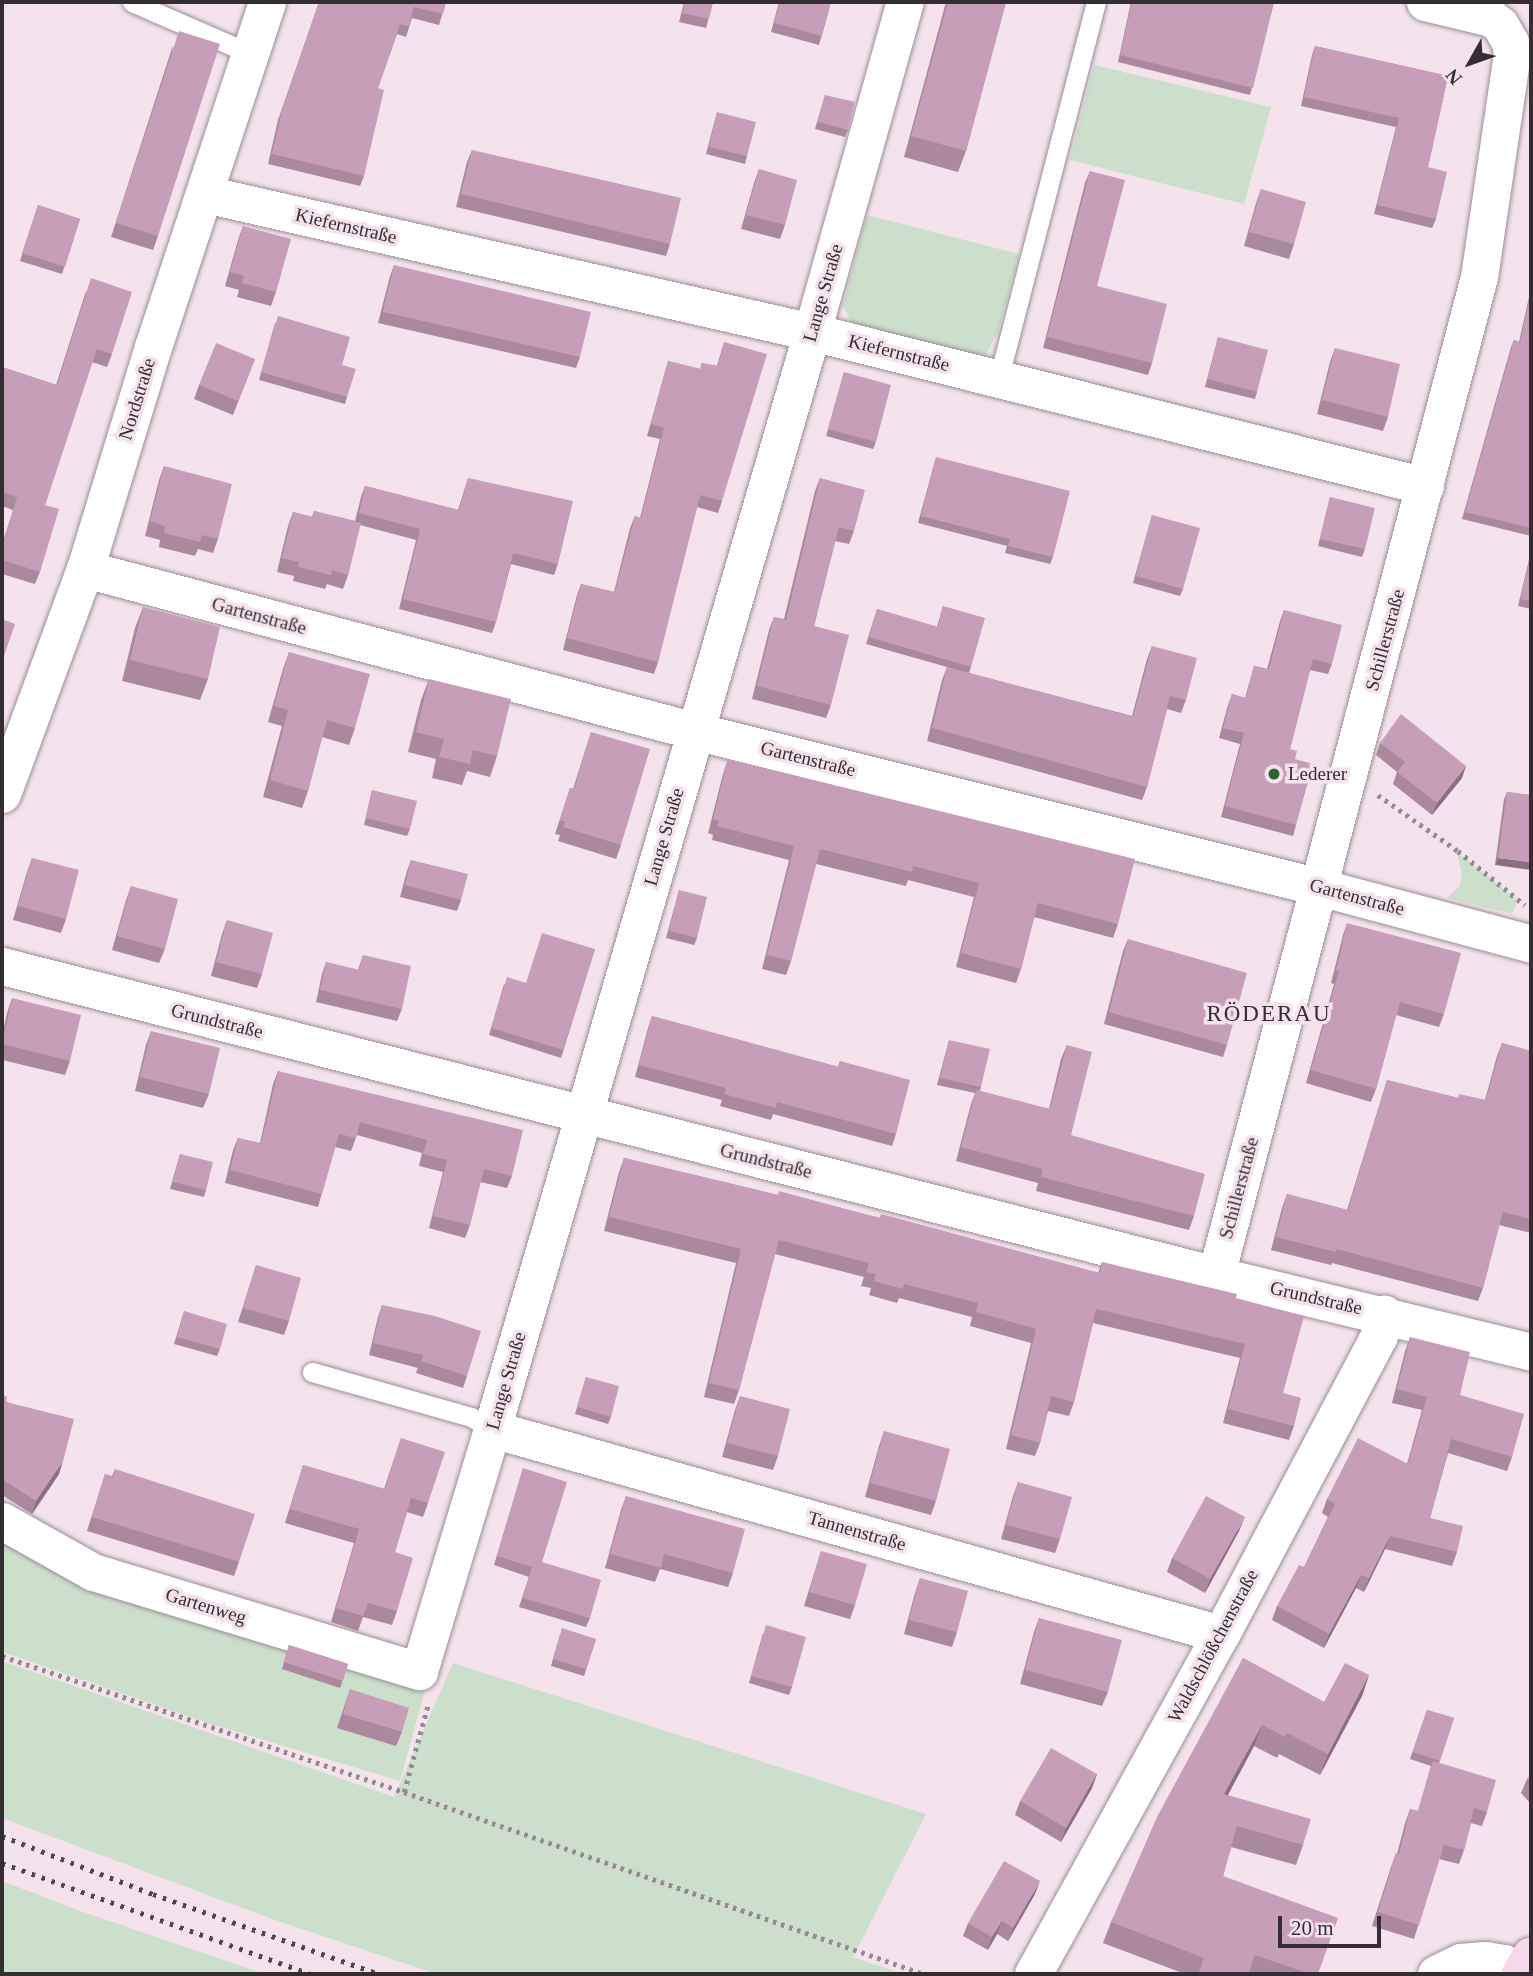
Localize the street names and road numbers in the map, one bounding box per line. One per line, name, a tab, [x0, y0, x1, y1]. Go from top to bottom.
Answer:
street label: Kiefernstraße	[293, 203, 399, 249]
street label: Lange Straße	[798, 241, 848, 345]
street label: Kiefernstraße	[846, 329, 952, 377]
street label: Nordstraße	[114, 355, 160, 443]
street label: Schillerstraße	[1360, 587, 1410, 693]
street label: Gartenstraße	[209, 592, 309, 640]
street label: Gartenstraße	[758, 736, 858, 782]
street label: Lange Straße	[639, 785, 689, 889]
street label: Gartenstraße	[1307, 873, 1407, 921]
street label: Grundstraße	[169, 999, 265, 1043]
street label: Schillerstraße	[1214, 1135, 1264, 1241]
street label: Grundstraße	[718, 1139, 814, 1183]
street label: Grundstraße	[1268, 1276, 1364, 1320]
street label: Lange Straße	[481, 1329, 531, 1433]
street label: Tannenstraße	[805, 1506, 909, 1556]
street label: Waldschlößchenstraße	[1163, 1565, 1263, 1727]
street label: Gartenweg	[163, 1583, 249, 1629]

